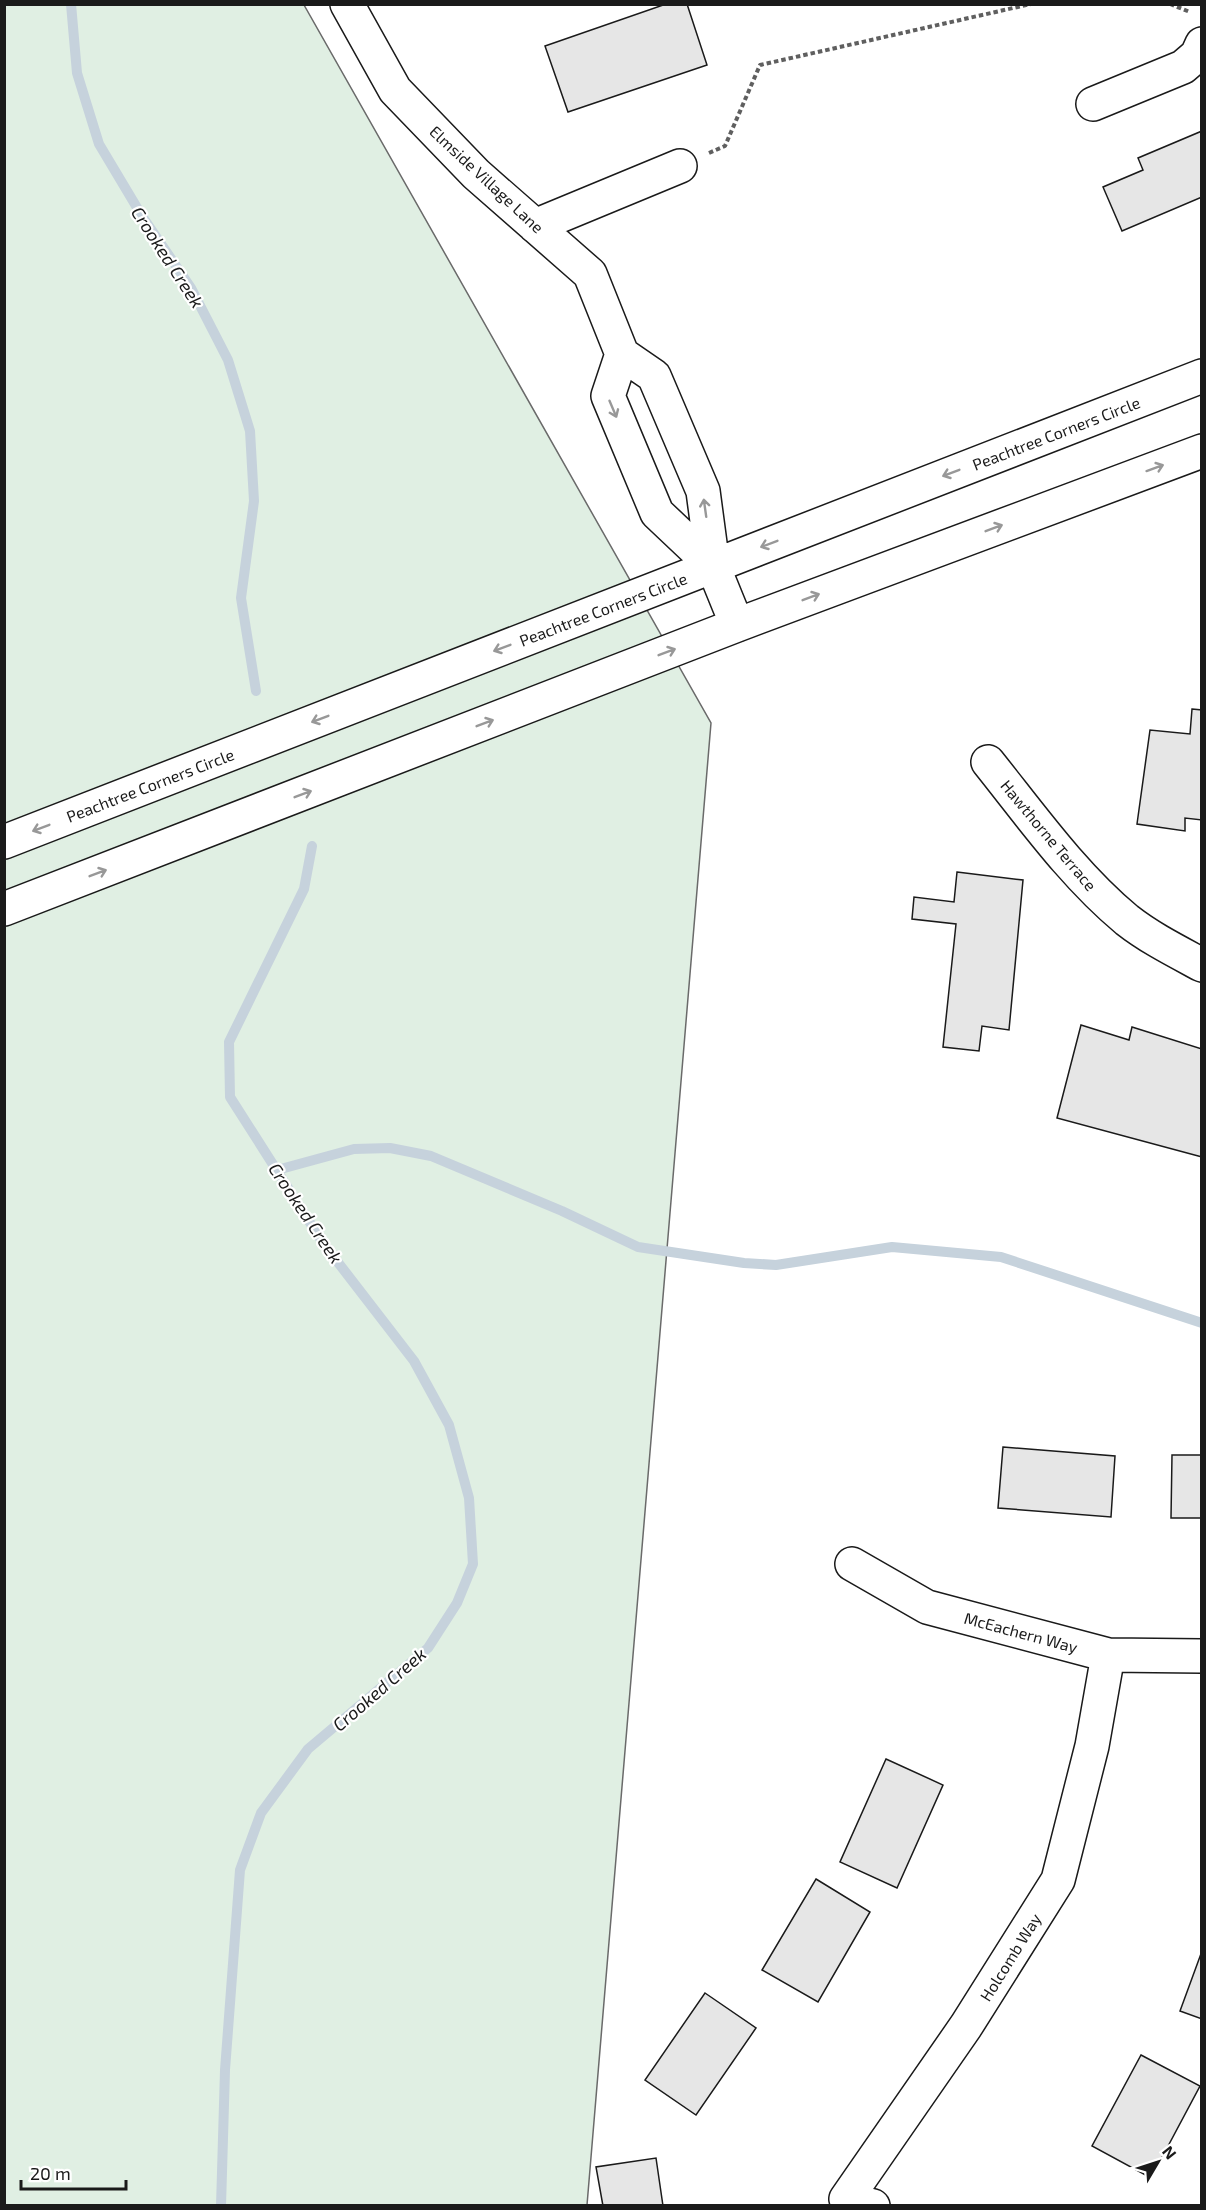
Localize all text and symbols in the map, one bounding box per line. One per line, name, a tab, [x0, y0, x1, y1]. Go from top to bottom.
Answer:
street label: Elmside Village Lane	[426, 121, 548, 237]
water label: Crooked Creek	[127, 202, 209, 312]
street label: Peachtree Corners Circle	[970, 392, 1142, 474]
one-way arrow	[608, 400, 620, 418]
one-way arrow	[1145, 462, 1164, 473]
one-way arrow	[942, 469, 961, 480]
one-way arrow	[700, 499, 711, 518]
one-way arrow	[984, 522, 1003, 533]
one-way arrow	[761, 539, 779, 550]
street label: Peachtree Corners Circle	[517, 568, 689, 650]
one-way arrow	[802, 591, 820, 602]
one-way arrow	[493, 643, 512, 654]
one-way arrow	[657, 646, 676, 657]
one-way arrow	[311, 714, 330, 725]
one-way arrow	[475, 717, 494, 728]
street label: Peachtree Corners Circle	[64, 744, 236, 826]
street label: Hawthorne Terrace	[997, 776, 1101, 894]
one-way arrow	[294, 787, 312, 798]
one-way arrow	[32, 823, 50, 834]
one-way arrow	[88, 867, 107, 878]
water label: Crooked Creek	[264, 1158, 348, 1268]
street label: McEachern Way	[962, 1608, 1080, 1656]
water label: Crooked Creek	[328, 1642, 430, 1736]
street label: Holcomb Way	[975, 1909, 1045, 2004]
north arrow	[1128, 2132, 1188, 2192]
text: N	[1159, 2142, 1181, 2163]
scale bar	[21, 2153, 126, 2191]
text: 20 m	[30, 2162, 71, 2184]

